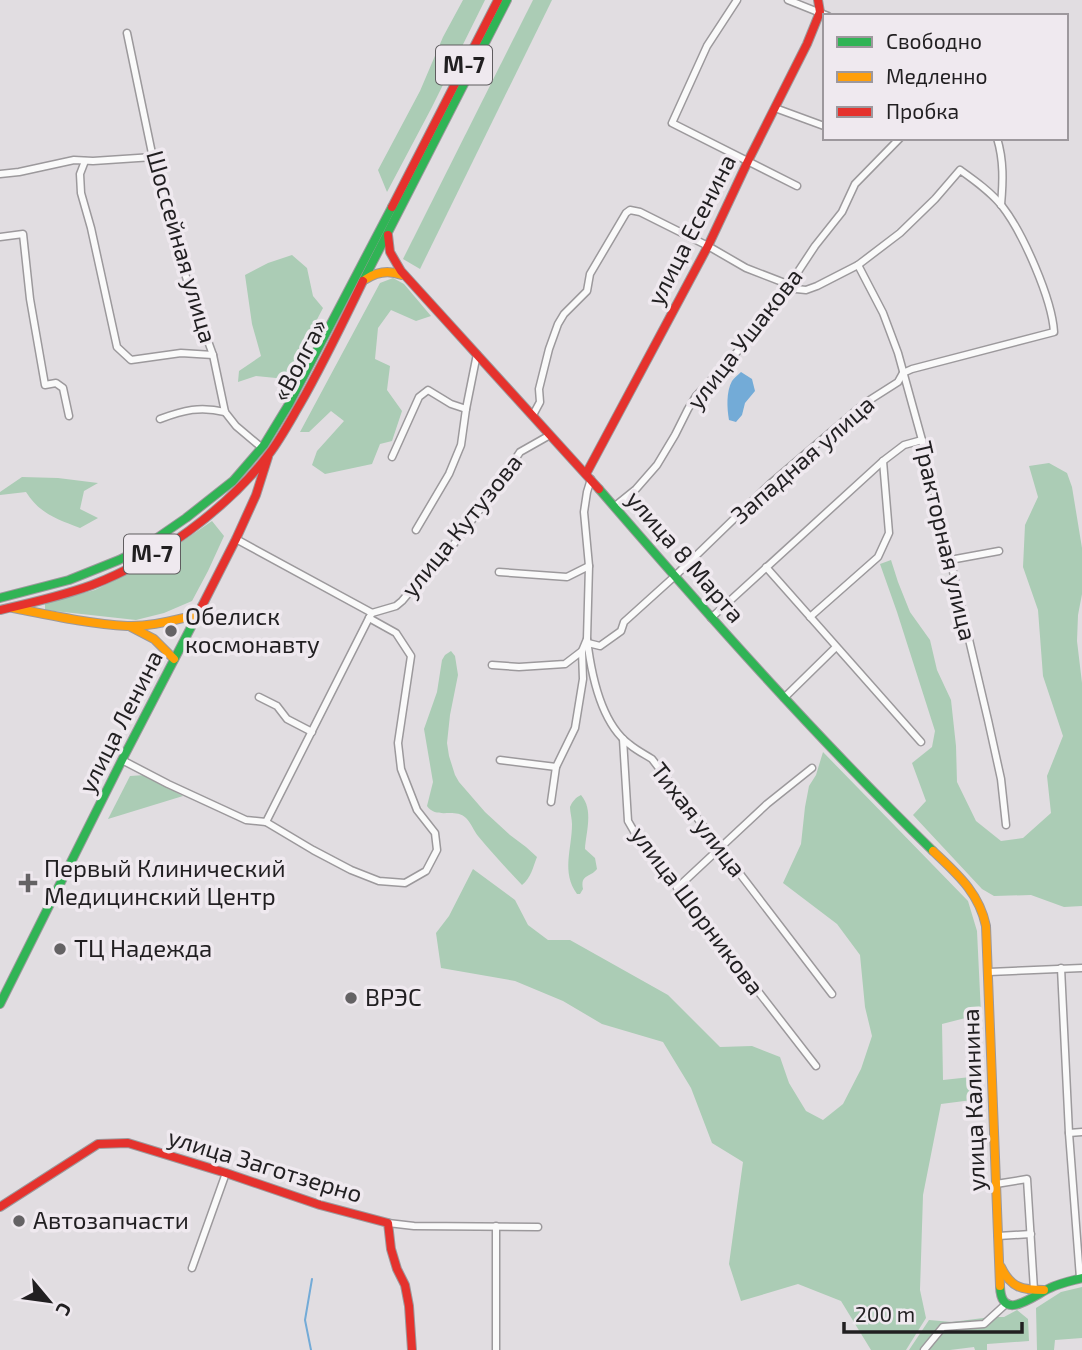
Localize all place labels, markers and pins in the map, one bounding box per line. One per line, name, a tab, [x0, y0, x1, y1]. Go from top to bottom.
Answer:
place label: Обелиск космонавту	[185, 601, 320, 659]
marker: Обелиск космонавту	[163, 623, 179, 639]
place label: Первый Клинический Медицинский Центр	[44, 853, 286, 910]
marker: Первый Клинический Медицинский Центр	[18, 873, 38, 893]
place label: ТЦ Надежда	[74, 933, 212, 962]
marker: ТЦ Надежда	[52, 941, 68, 957]
place label: ВРЭС	[365, 982, 422, 1011]
marker: ВРЭС	[343, 990, 359, 1006]
place label: Автозапчасти	[33, 1205, 189, 1234]
marker: Автозапчасти	[11, 1213, 27, 1229]

